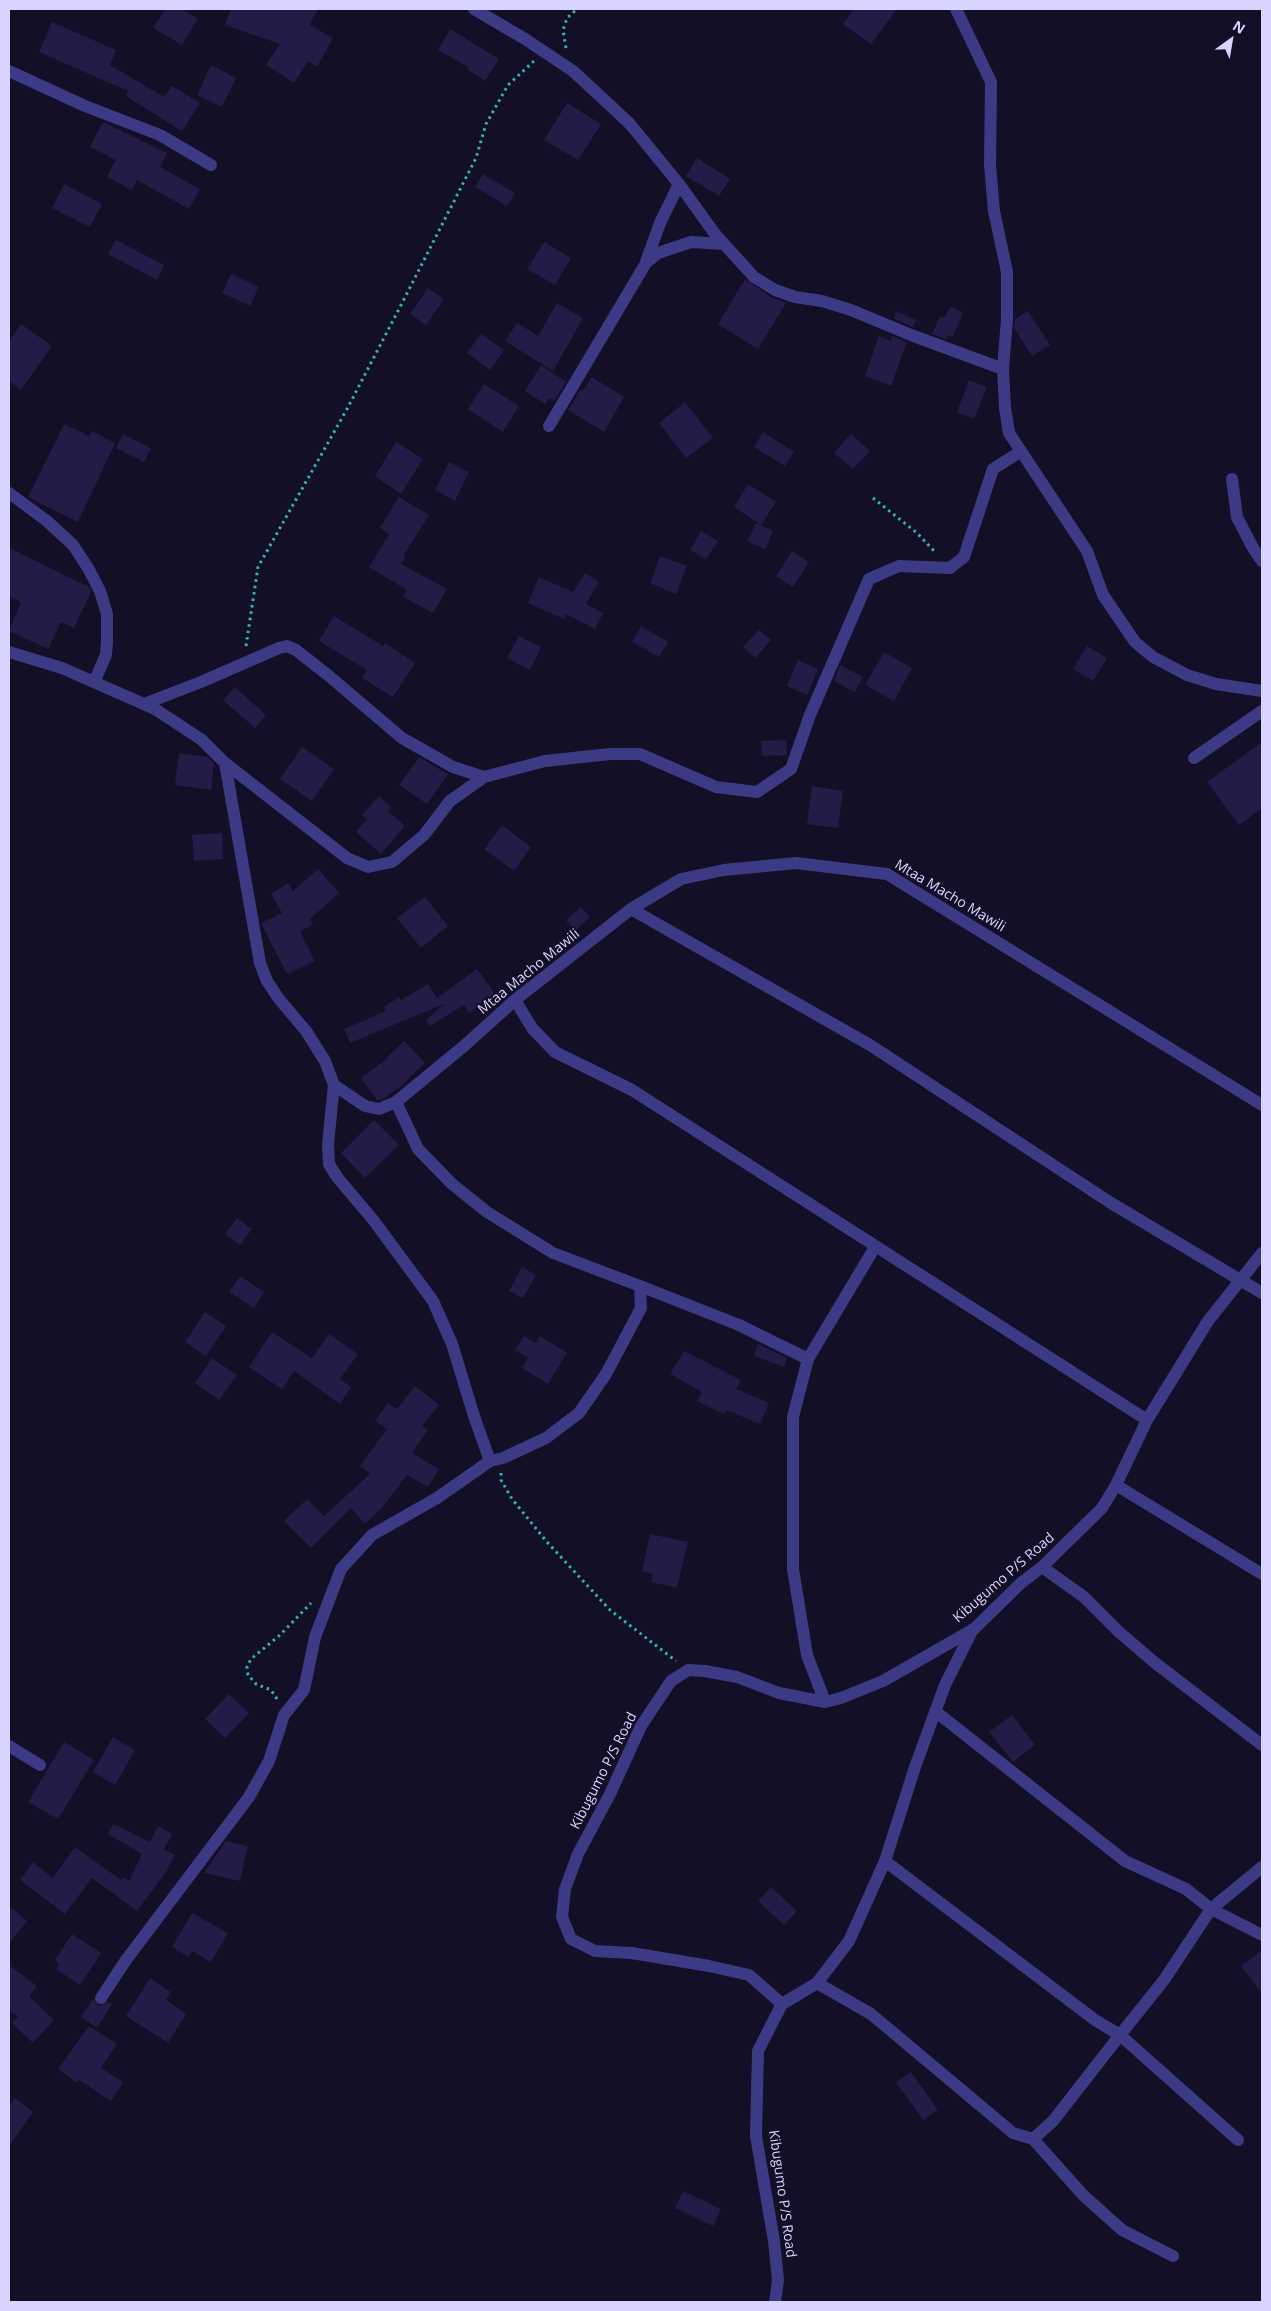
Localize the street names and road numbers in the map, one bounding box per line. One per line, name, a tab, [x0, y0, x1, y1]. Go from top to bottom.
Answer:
street label: Mtaa Macho Mawili	[892, 856, 1008, 936]
street label: Mtaa Macho Mawili	[475, 926, 583, 1018]
street label: Kibugumo P/S Road	[950, 1529, 1058, 1627]
street label: Kibugumo P/S Road	[567, 1710, 641, 1832]
street label: Kibugumo P/S Road	[765, 2129, 799, 2259]

